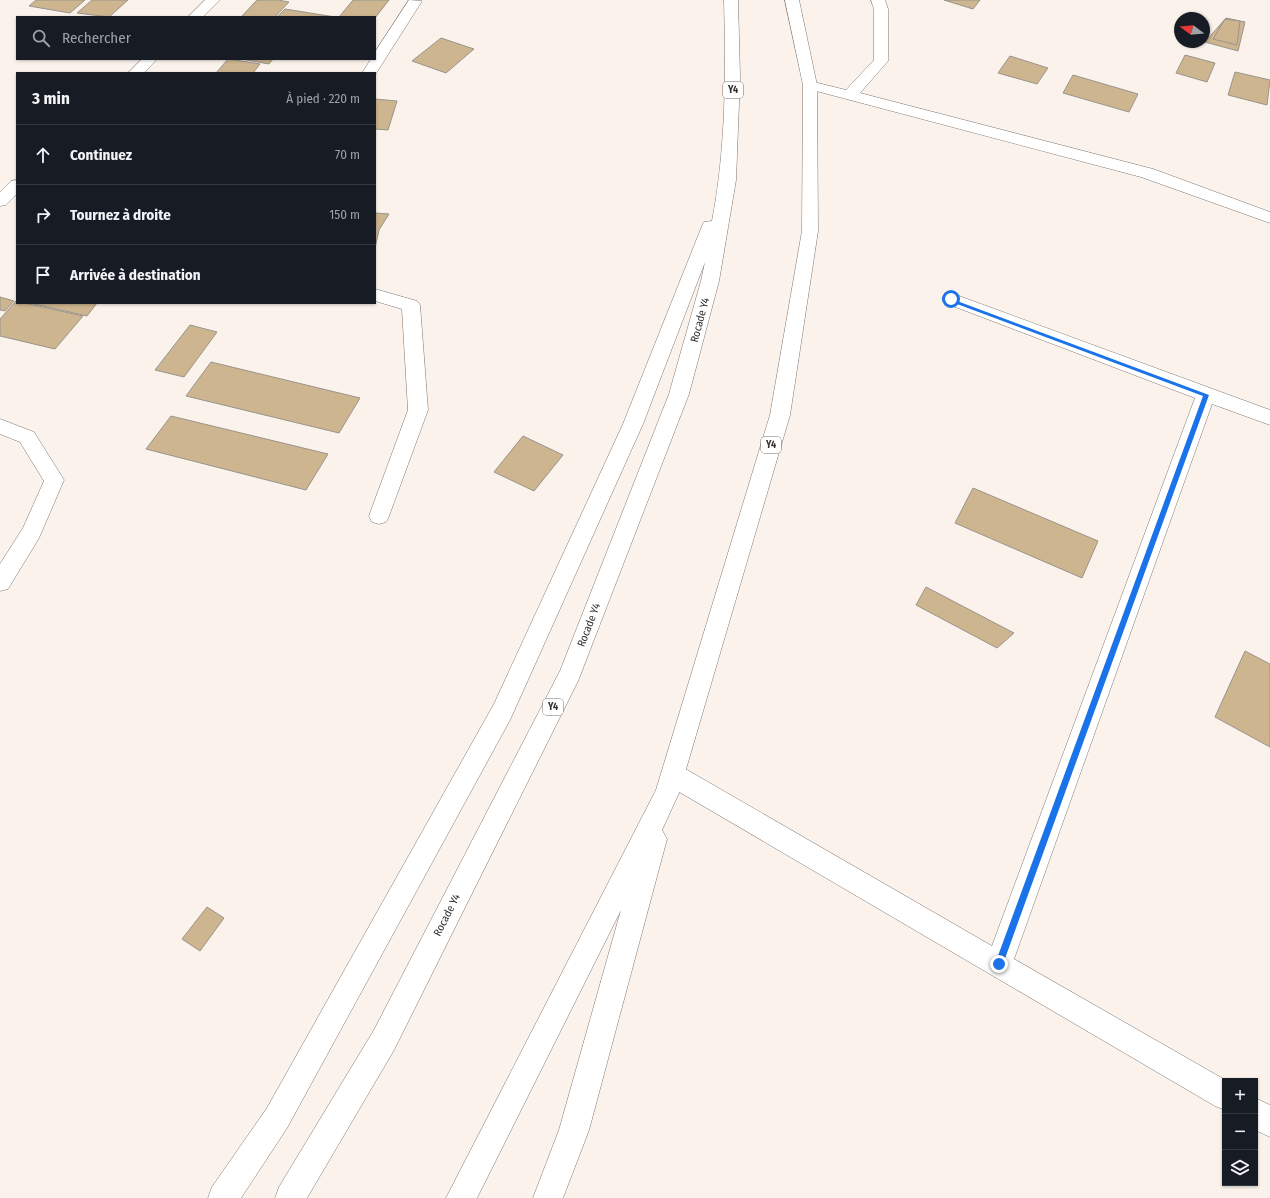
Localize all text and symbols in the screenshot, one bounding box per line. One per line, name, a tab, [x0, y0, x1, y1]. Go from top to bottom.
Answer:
north arrow	[1174, 12, 1210, 48]
search box	[16, 16, 376, 60]
icon: search	[30, 27, 52, 49]
text: Rechercher	[62, 29, 131, 47]
road number: Y4	[723, 82, 743, 98]
text: 3 min	[32, 88, 70, 109]
text: À pied · 220 m	[286, 91, 360, 106]
icon: ahead	[32, 144, 54, 166]
text: Continuez	[70, 146, 132, 164]
text: 70 m	[335, 147, 360, 162]
icon: right	[32, 204, 54, 226]
text: Tournez à droite	[70, 206, 171, 224]
text: 150 m	[329, 207, 360, 222]
icon: arrive	[32, 264, 54, 286]
text: Arrivée à destination	[70, 266, 201, 284]
route start	[942, 290, 960, 308]
street label: Rocade Y4	[688, 296, 712, 344]
road number: Y4	[761, 437, 781, 453]
street label: Rocade Y4	[575, 601, 604, 649]
road number: Y4	[543, 699, 563, 715]
street label: Rocade Y4	[431, 891, 463, 938]
route end	[990, 955, 1008, 973]
map controls	[1222, 1078, 1258, 1186]
button: +	[1222, 1078, 1258, 1114]
button: −	[1222, 1114, 1258, 1150]
button: layers	[1222, 1150, 1258, 1186]

